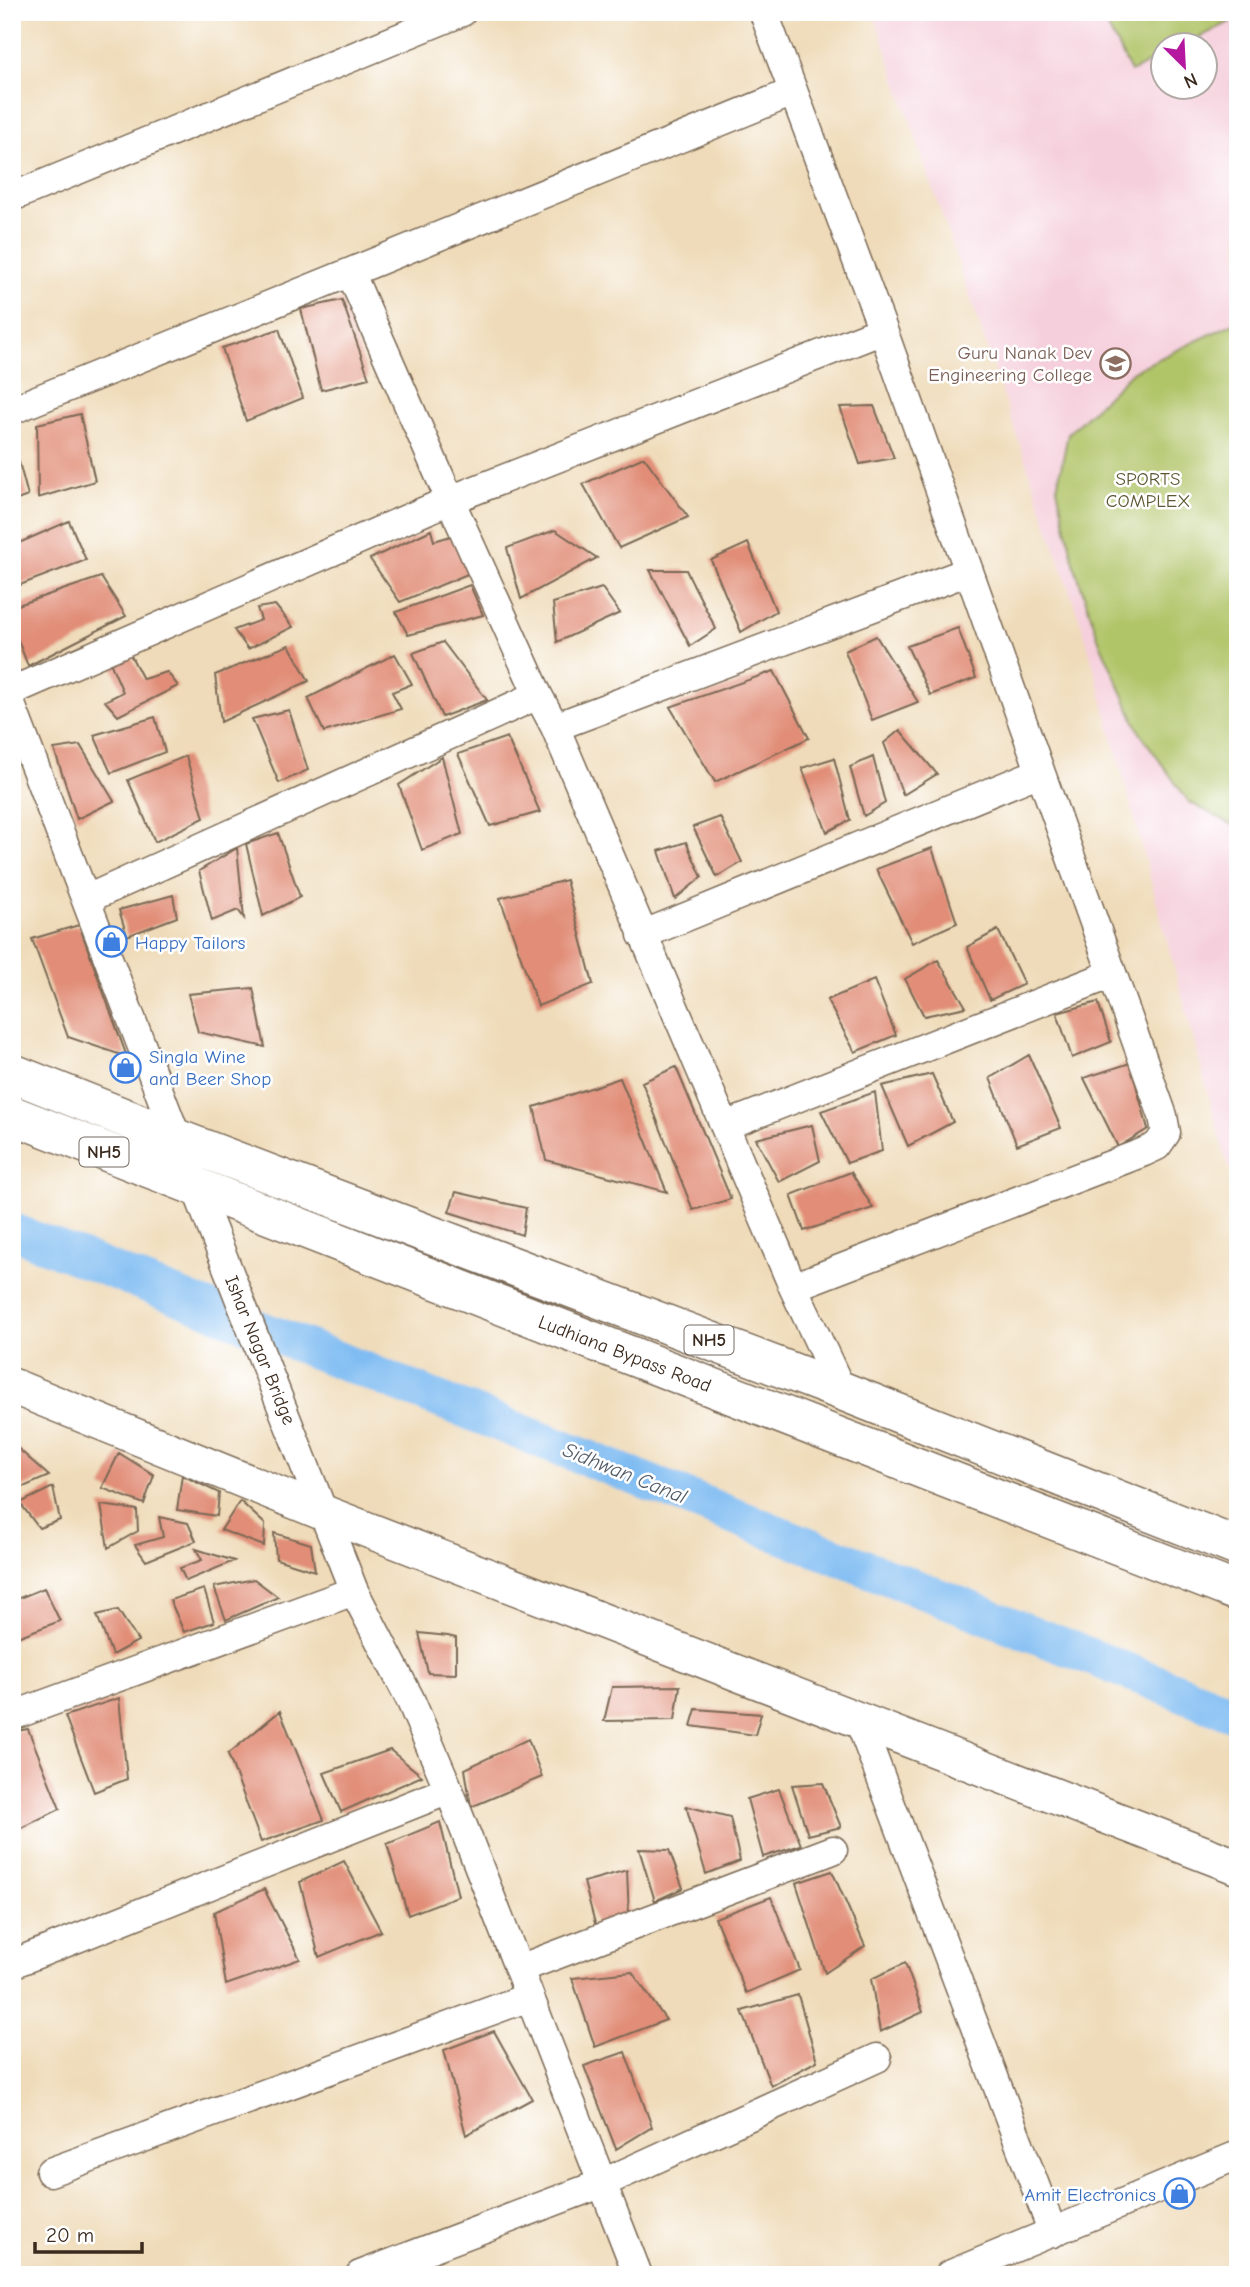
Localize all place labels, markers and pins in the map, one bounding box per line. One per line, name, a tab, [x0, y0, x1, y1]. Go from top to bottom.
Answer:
place label: Guru Nanak Dev Engineering College	[928, 342, 1092, 386]
school or university icon: Guru Nanak Dev Engineering College	[1098, 346, 1132, 380]
shop icon: Happy Tailors	[95, 925, 129, 959]
place label: Happy Tailors	[135, 932, 245, 954]
place label: Singla Wine and Beer Shop	[149, 1046, 271, 1090]
shop icon: Singla Wine and Beer Shop	[109, 1050, 143, 1084]
shop icon: Amit Electronics	[1162, 2177, 1196, 2211]
place label: Amit Electronics	[1024, 2184, 1156, 2206]

